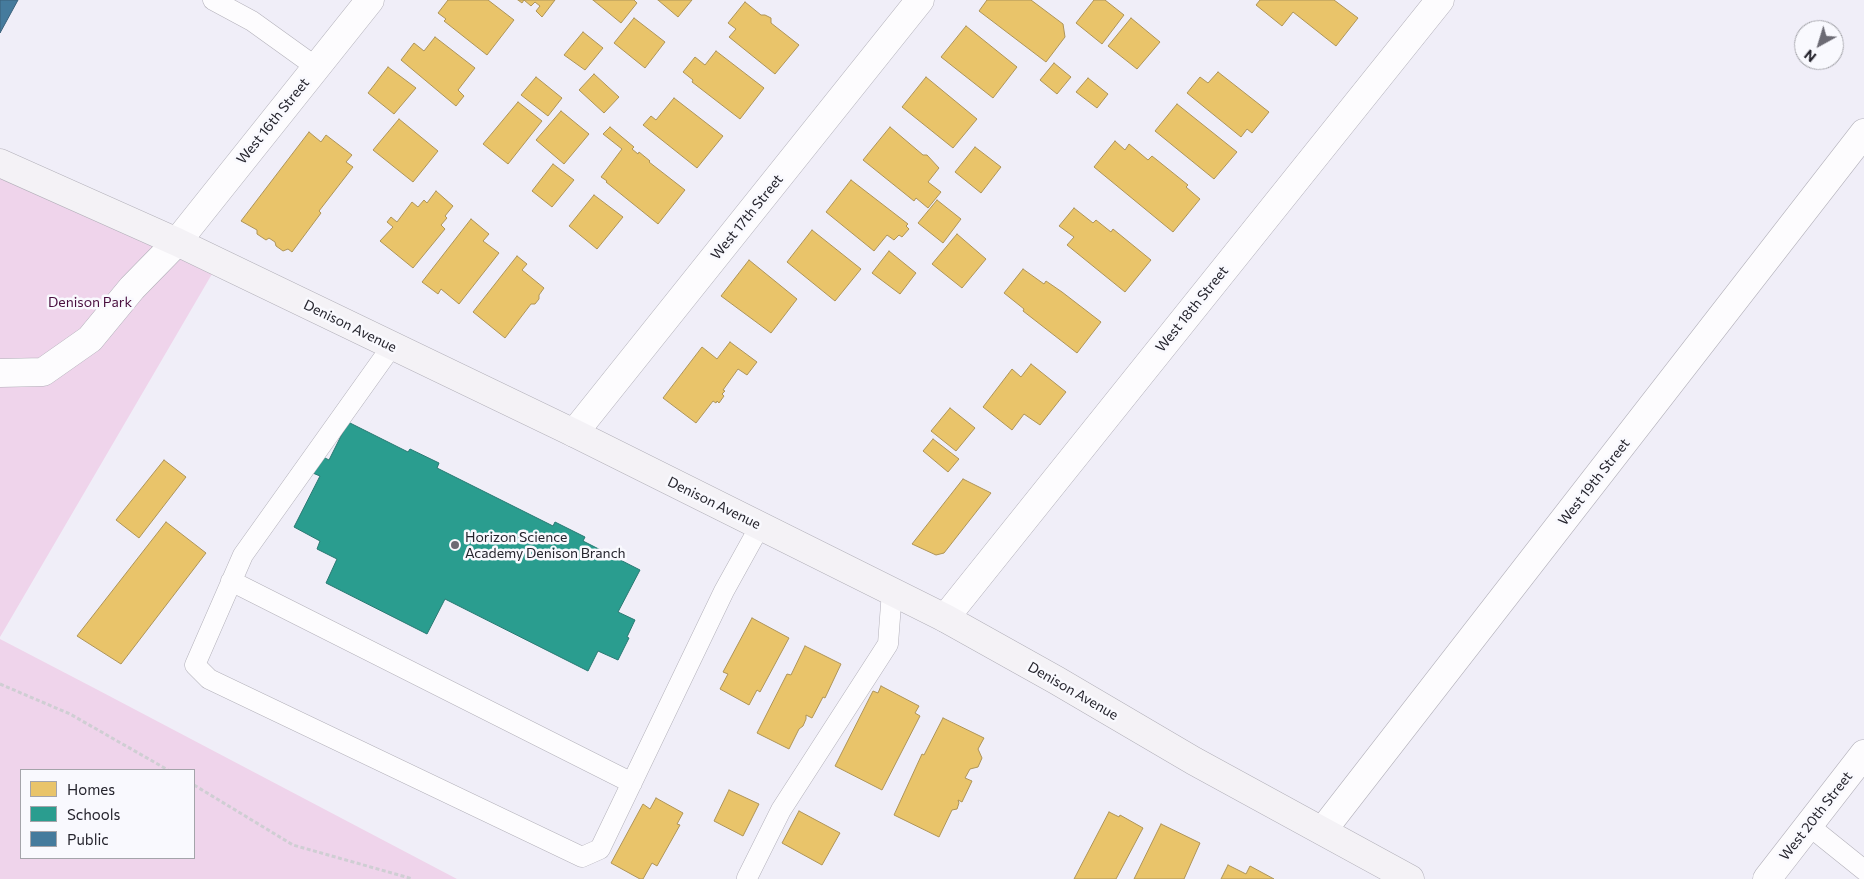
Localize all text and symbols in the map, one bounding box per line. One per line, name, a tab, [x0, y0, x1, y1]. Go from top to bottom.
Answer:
north arrow	[1794, 20, 1844, 70]
text: N	[1800, 46, 1819, 66]
street label: West 16th Street	[233, 75, 313, 167]
street label: West 17th Street	[707, 171, 787, 263]
street label: West 18th Street	[1152, 263, 1232, 355]
park label: Denison Park	[48, 294, 132, 310]
street label: Denison Avenue	[301, 296, 399, 356]
street label: West 19th Street	[1555, 435, 1633, 529]
street label: Denison Avenue	[665, 473, 763, 533]
place label: Horizon Science Academy Denison Branch	[465, 529, 626, 562]
marker: Horizon Science Academy Denison Branch	[449, 539, 461, 551]
street label: Denison Avenue	[1025, 658, 1121, 724]
street label: West 20th Street	[1776, 768, 1856, 864]
legend	[20, 769, 195, 859]
text: Homes	[67, 780, 115, 798]
text: Schools	[67, 805, 120, 823]
text: Public	[67, 830, 109, 848]

